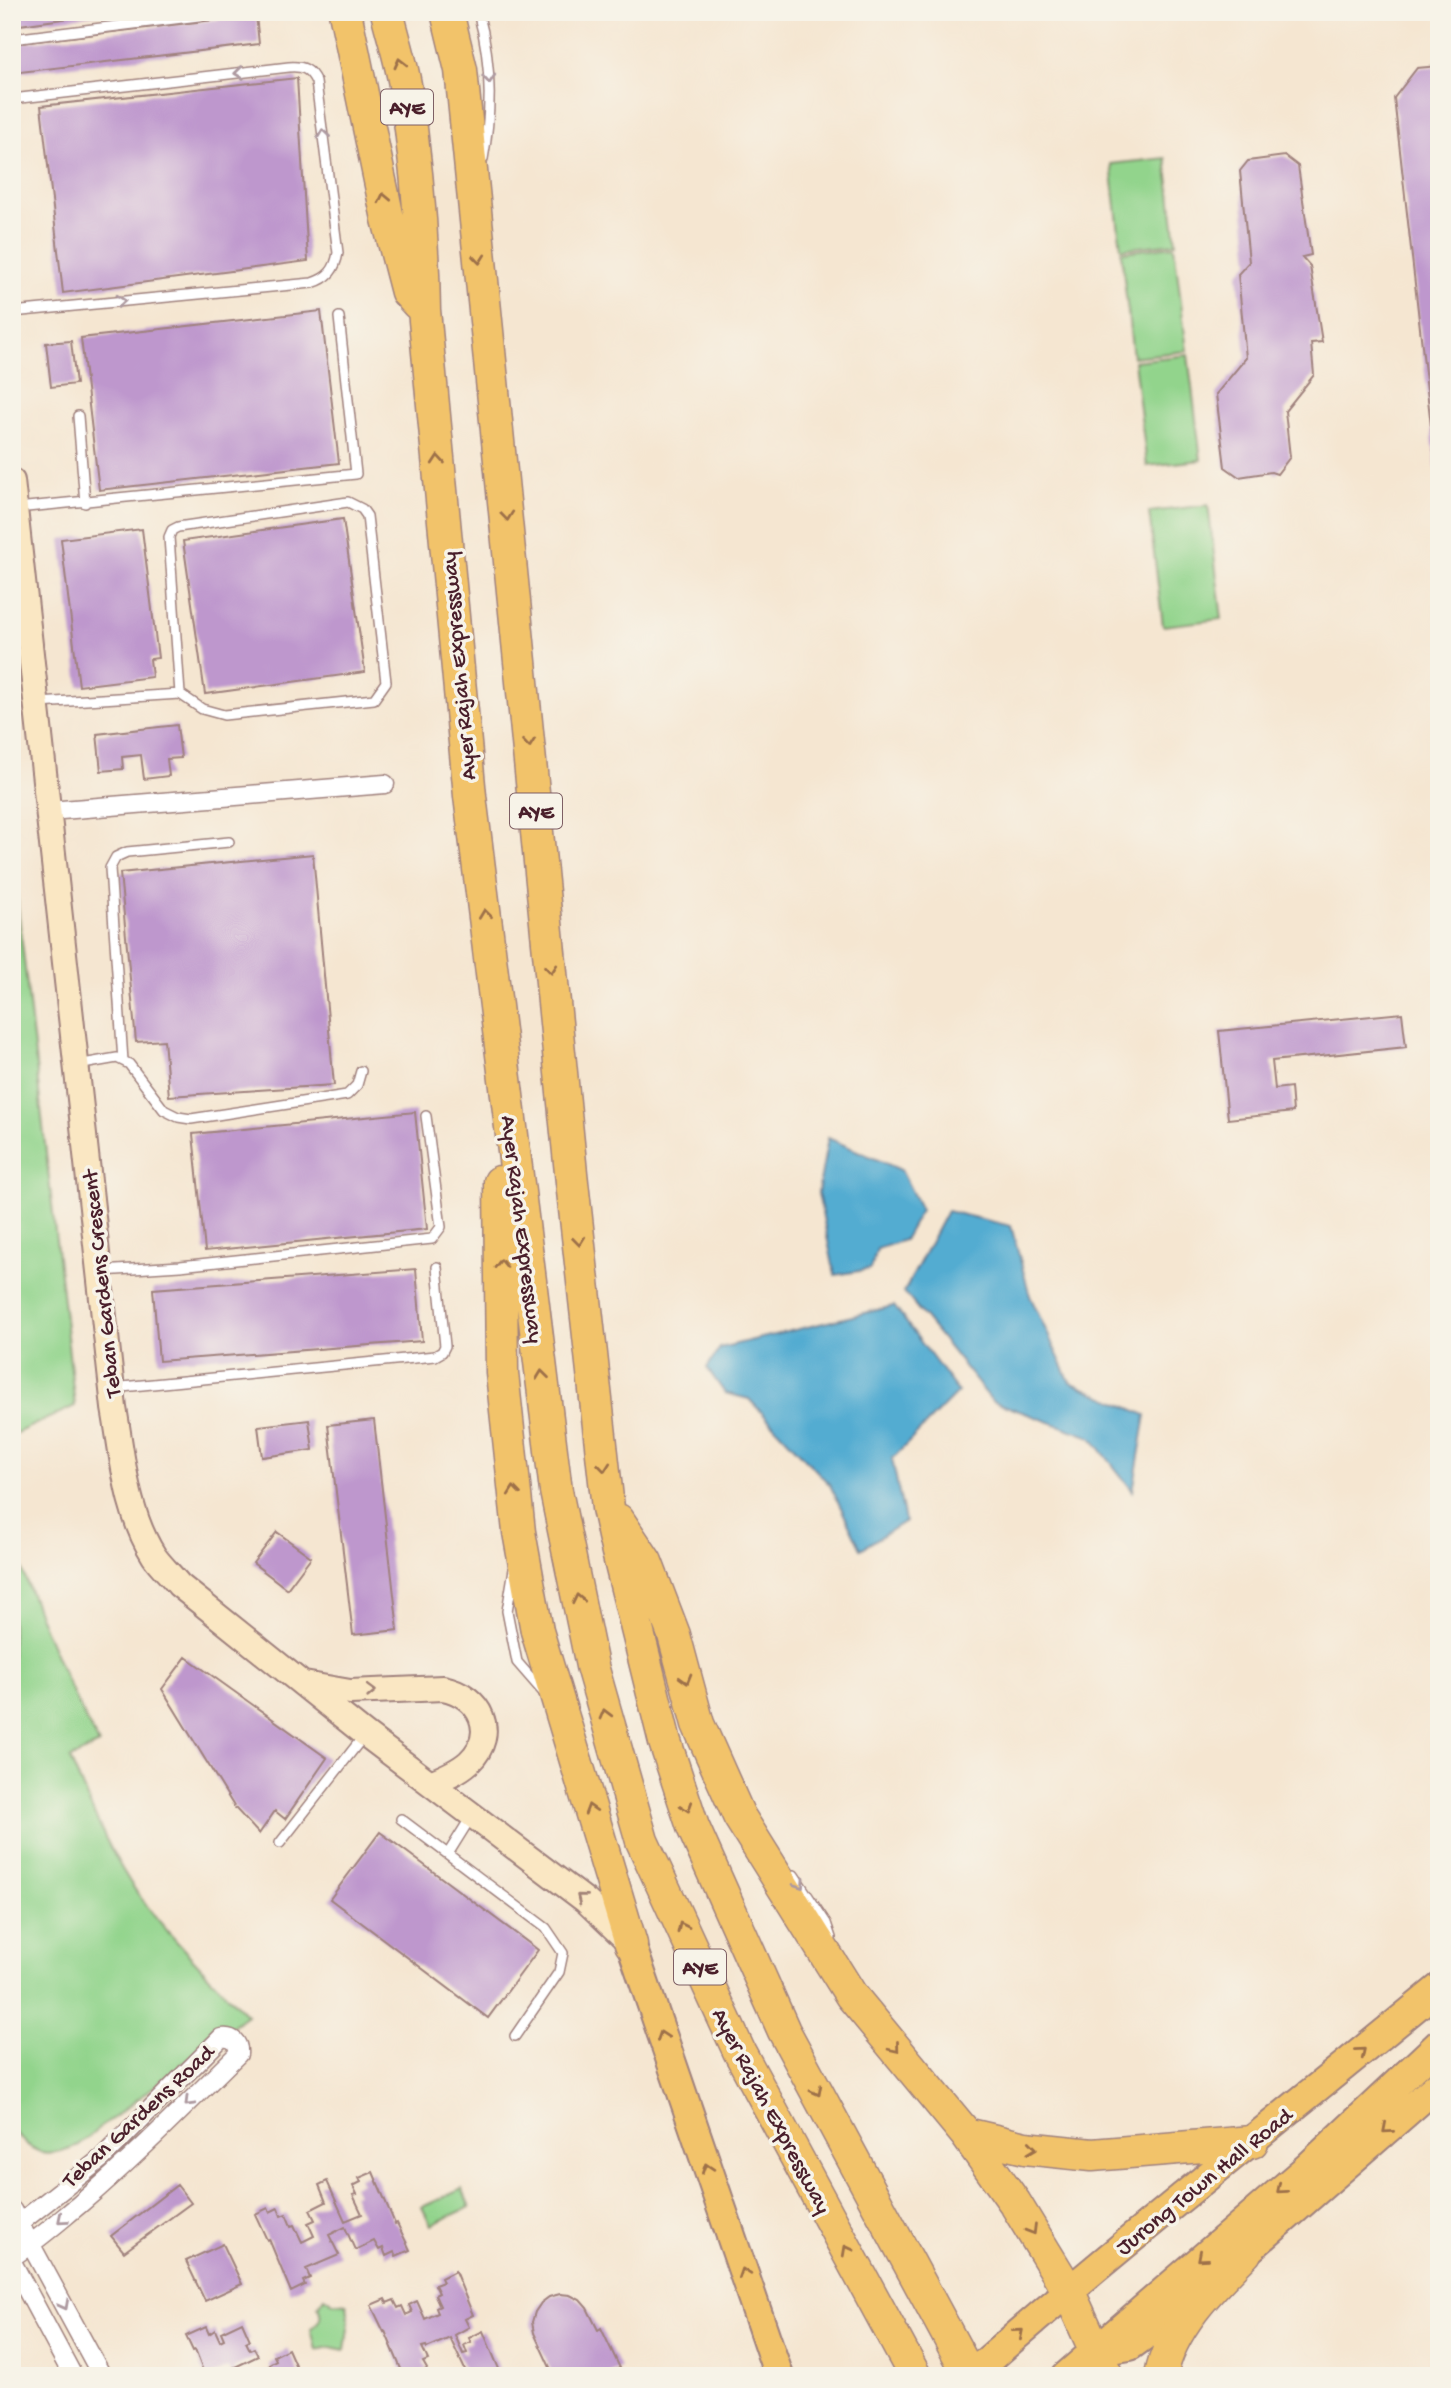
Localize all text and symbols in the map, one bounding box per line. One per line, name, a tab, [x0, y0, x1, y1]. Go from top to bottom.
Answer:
one-way arrow	[393, 57, 408, 69]
one-way arrow	[234, 65, 245, 80]
one-way arrow	[481, 74, 496, 85]
road number: AYE	[381, 90, 433, 124]
one-way arrow	[315, 128, 330, 140]
one-way arrow	[377, 192, 392, 204]
one-way arrow	[472, 253, 487, 265]
one-way arrow	[116, 294, 127, 309]
one-way arrow	[431, 454, 446, 465]
one-way arrow	[499, 510, 514, 522]
street label: Ayer Rajah Expressway	[437, 550, 484, 781]
one-way arrow	[521, 737, 536, 748]
road number: AYE	[510, 794, 562, 828]
one-way arrow	[477, 908, 492, 920]
one-way arrow	[543, 964, 558, 975]
street label: Ayer Rajah Expressway	[493, 1114, 548, 1345]
street label: Teban Gardens Crescent	[78, 1167, 129, 1401]
one-way arrow	[571, 1235, 586, 1247]
one-way arrow	[493, 1258, 509, 1269]
one-way arrow	[534, 1369, 549, 1381]
one-way arrow	[596, 1461, 611, 1473]
one-way arrow	[507, 1485, 522, 1496]
one-way arrow	[572, 1593, 587, 1605]
one-way arrow	[678, 1673, 692, 1685]
one-way arrow	[366, 1684, 377, 1699]
one-way arrow	[599, 1709, 614, 1721]
one-way arrow	[679, 1800, 693, 1813]
one-way arrow	[583, 1803, 598, 1815]
one-way arrow	[792, 1876, 804, 1889]
one-way arrow	[577, 1893, 589, 1906]
one-way arrow	[676, 1922, 690, 1934]
road number: AYE	[674, 1950, 726, 1984]
street label: Ayer Rajah Expressway	[704, 2004, 836, 2219]
one-way arrow	[656, 2030, 670, 2042]
street label: Teban Gardens Road	[56, 2039, 222, 2196]
one-way arrow	[887, 2039, 899, 2052]
one-way arrow	[1352, 2048, 1365, 2060]
one-way arrow	[809, 2084, 822, 2097]
one-way arrow	[185, 2094, 198, 2107]
street label: Jurong Town Hall Road	[1112, 2102, 1300, 2262]
one-way arrow	[1383, 2121, 1396, 2133]
one-way arrow	[1026, 2141, 1038, 2156]
one-way arrow	[701, 2162, 715, 2174]
one-way arrow	[1277, 2181, 1290, 2193]
one-way arrow	[58, 2211, 71, 2223]
one-way arrow	[1023, 2223, 1036, 2236]
one-way arrow	[842, 2245, 855, 2257]
one-way arrow	[1197, 2249, 1210, 2261]
one-way arrow	[738, 2268, 752, 2280]
one-way arrow	[56, 2298, 69, 2310]
one-way arrow	[1011, 2329, 1024, 2341]

